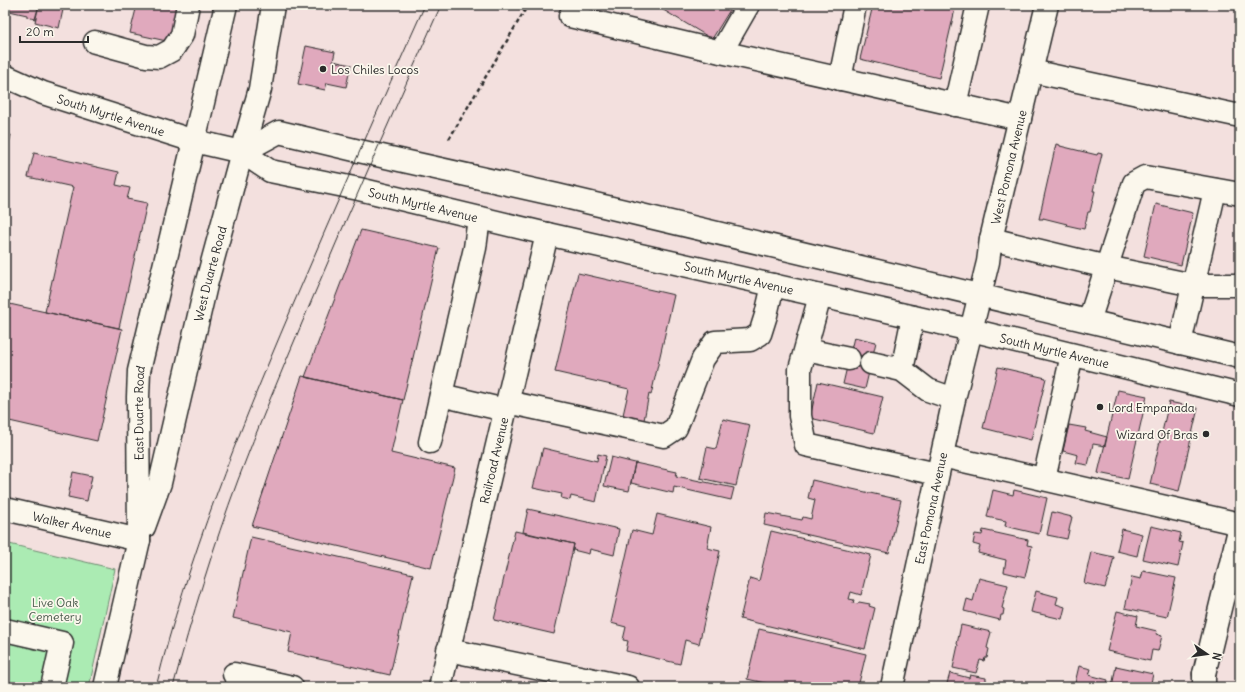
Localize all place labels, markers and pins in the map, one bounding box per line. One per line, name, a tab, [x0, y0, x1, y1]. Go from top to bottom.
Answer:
place label: Los Chiles Locos	[331, 62, 419, 77]
marker: Los Chiles Locos	[318, 64, 328, 74]
place label: Lord Empanada	[1108, 400, 1195, 415]
marker: Lord Empanada	[1095, 402, 1105, 412]
place label: Wizard Of Bras	[1116, 427, 1198, 442]
marker: Wizard Of Bras	[1201, 429, 1211, 439]

